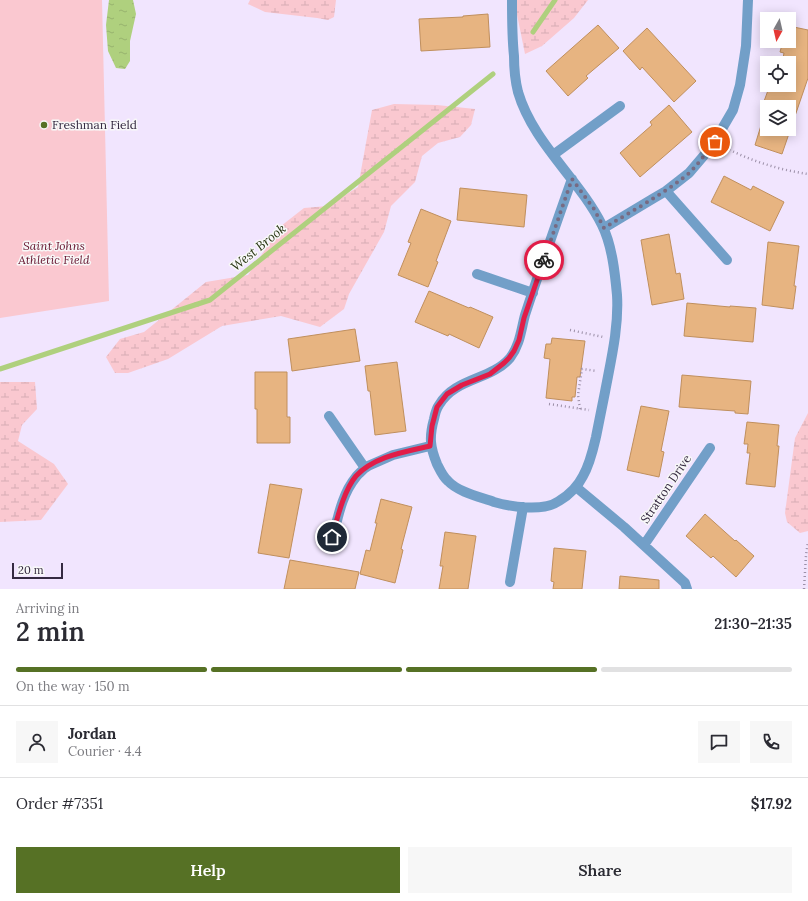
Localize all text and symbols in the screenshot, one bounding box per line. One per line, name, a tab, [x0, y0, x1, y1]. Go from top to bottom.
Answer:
north arrow	[760, 12, 796, 48]
map controls	[760, 12, 796, 136]
button: locate	[760, 56, 796, 92]
button: layers	[760, 100, 796, 136]
place label: Freshman Field	[52, 117, 137, 132]
marker: Freshman Field	[39, 120, 49, 130]
pin	[698, 125, 732, 159]
icon: bag	[704, 131, 726, 153]
water label: West Brook	[227, 220, 290, 275]
park label: Saint Johns Athletic Field	[17, 238, 90, 267]
courier	[524, 240, 564, 280]
icon: bike	[533, 249, 555, 271]
street label: Stratton Drive	[637, 451, 694, 526]
pin	[315, 520, 349, 554]
icon: home	[321, 526, 343, 548]
scale bar	[12, 561, 63, 580]
text: 20 m	[18, 563, 43, 577]
text: Arriving in	[16, 600, 79, 617]
text: 21:30–21:35	[714, 614, 792, 633]
text: 2 min	[16, 615, 85, 648]
text: On the way · 150 m	[16, 678, 130, 695]
button: person	[16, 721, 58, 763]
button: chat	[698, 721, 740, 763]
button: phone	[750, 721, 792, 763]
text: Jordan	[68, 724, 116, 743]
text: Courier · 4.4	[68, 743, 142, 760]
text: Order #7351	[16, 794, 103, 813]
text: $17.92	[751, 794, 792, 813]
button: Help	[16, 847, 400, 893]
button: Share	[408, 847, 792, 893]

